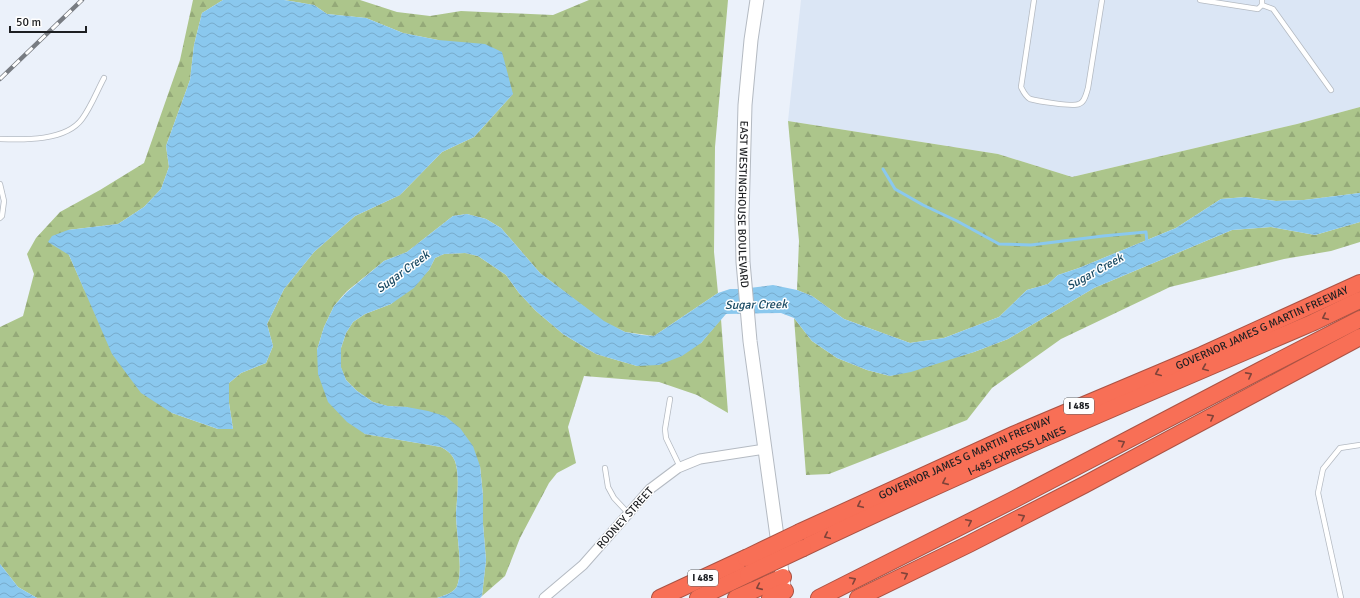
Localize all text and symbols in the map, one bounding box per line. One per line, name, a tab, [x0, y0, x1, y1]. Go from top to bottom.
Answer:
scale bar	[10, 8, 86, 34]
text: 50 m	[16, 15, 41, 30]
street label: EAST WESTINGHOUSE BOULEVARD	[735, 120, 752, 288]
water label: Sugar Creek	[373, 247, 433, 296]
water label: Sugar Creek	[1064, 250, 1127, 294]
street label: GOVERNOR JAMES G MARTIN FREEWAY	[1173, 283, 1350, 372]
water label: Sugar Creek	[725, 297, 788, 313]
one-way arrow	[1321, 312, 1329, 320]
one-way arrow	[1202, 364, 1209, 372]
one-way arrow	[1155, 368, 1163, 376]
one-way arrow	[1245, 373, 1253, 380]
road number: I 485	[1064, 398, 1094, 414]
street label: GOVERNOR JAMES G MARTIN FREEWAY	[876, 413, 1054, 502]
one-way arrow	[1207, 414, 1214, 421]
street label: I-485 EXPRESS LANES	[966, 423, 1068, 478]
one-way arrow	[1118, 440, 1125, 447]
one-way arrow	[942, 477, 949, 485]
street label: RODNEY STREET	[594, 484, 656, 551]
one-way arrow	[856, 500, 864, 508]
one-way arrow	[1017, 514, 1025, 522]
one-way arrow	[965, 519, 973, 526]
one-way arrow	[824, 531, 831, 539]
road number: I 485	[688, 570, 718, 586]
one-way arrow	[901, 572, 909, 580]
one-way arrow	[849, 577, 856, 585]
one-way arrow	[756, 583, 763, 591]

